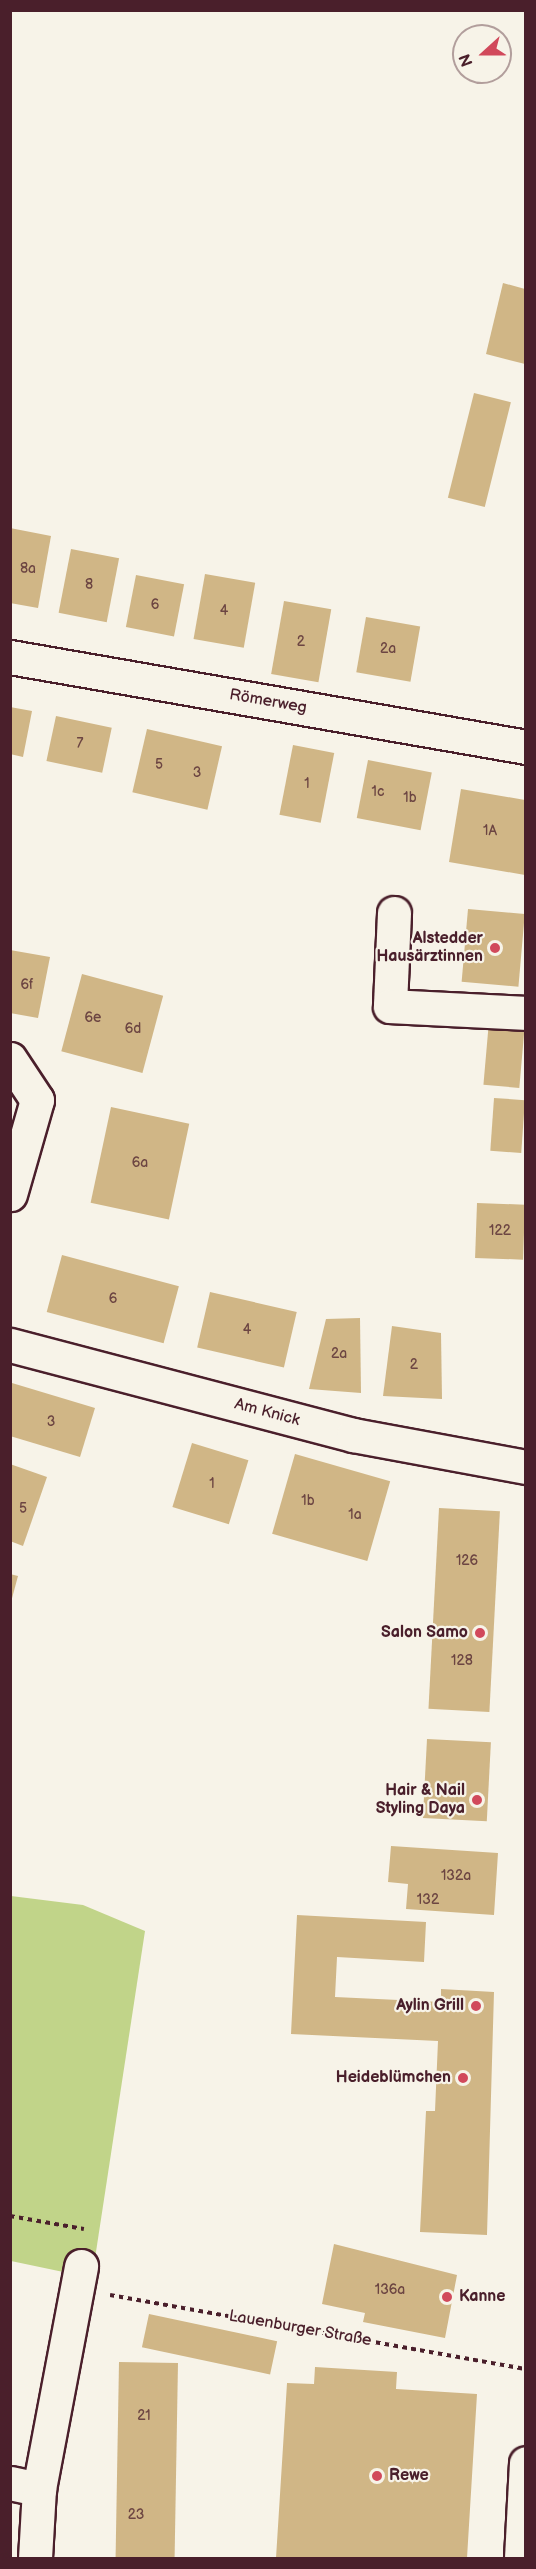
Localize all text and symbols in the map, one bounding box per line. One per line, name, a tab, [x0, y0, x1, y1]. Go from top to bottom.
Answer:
north arrow	[452, 24, 512, 84]
text: N	[456, 51, 478, 69]
house number: 8a	[20, 561, 36, 577]
house number: 8	[85, 577, 93, 593]
house number: 6	[151, 597, 159, 613]
house number: 4	[220, 603, 228, 619]
house number: 2	[297, 634, 305, 650]
house number: 2a	[380, 641, 396, 657]
street label: Römerweg	[228, 686, 308, 718]
house number: 7	[77, 736, 83, 752]
house number: 5	[155, 757, 163, 773]
house number: 3	[193, 765, 201, 781]
house number: 1	[304, 776, 310, 792]
house number: 1c	[372, 784, 384, 800]
house number: 1b	[403, 790, 417, 806]
house number: 1A	[483, 823, 497, 839]
place label: Alstedder Hausärztinnen	[376, 929, 483, 967]
marker: Alstedder Hausärztinnen	[488, 941, 502, 955]
house number: 6f	[21, 977, 33, 993]
house number: 6e	[85, 1010, 101, 1026]
house number: 6d	[125, 1021, 141, 1037]
house number: 6a	[132, 1155, 148, 1171]
house number: 122	[489, 1223, 511, 1239]
house number: 6	[109, 1291, 117, 1307]
house number: 4	[243, 1322, 251, 1338]
house number: 2a	[331, 1346, 347, 1362]
house number: 2	[410, 1357, 418, 1373]
street label: Am Knick	[232, 1395, 302, 1431]
house number: 3	[47, 1414, 55, 1430]
house number: 1	[209, 1476, 215, 1492]
house number: 1b	[301, 1493, 315, 1509]
house number: 5	[19, 1501, 27, 1517]
house number: 1a	[348, 1507, 362, 1523]
house number: 126	[456, 1553, 478, 1569]
place label: Salon Samo	[381, 1623, 468, 1643]
marker: Salon Samo	[473, 1626, 487, 1640]
house number: 128	[451, 1653, 473, 1669]
place label: Hair & Nail Styling Daya	[376, 1781, 465, 1819]
marker: Hair & Nail Styling Daya	[470, 1793, 484, 1807]
house number: 132a	[441, 1868, 471, 1884]
house number: 132	[417, 1892, 439, 1908]
place label: Aylin Grill	[396, 1996, 464, 2016]
marker: Aylin Grill	[469, 1999, 483, 2013]
place label: Heideblümchen	[336, 2068, 451, 2088]
marker: Heideblümchen	[456, 2071, 470, 2085]
house number: 136a	[375, 2282, 405, 2298]
place label: Kanne	[459, 2287, 505, 2307]
marker: Kanne	[440, 2290, 454, 2304]
street label: Lauenburger Straße	[227, 2307, 373, 2351]
house number: 21	[137, 2408, 151, 2424]
place label: Rewe	[389, 2466, 429, 2486]
marker: Rewe	[370, 2469, 384, 2483]
house number: 23	[128, 2507, 144, 2523]

